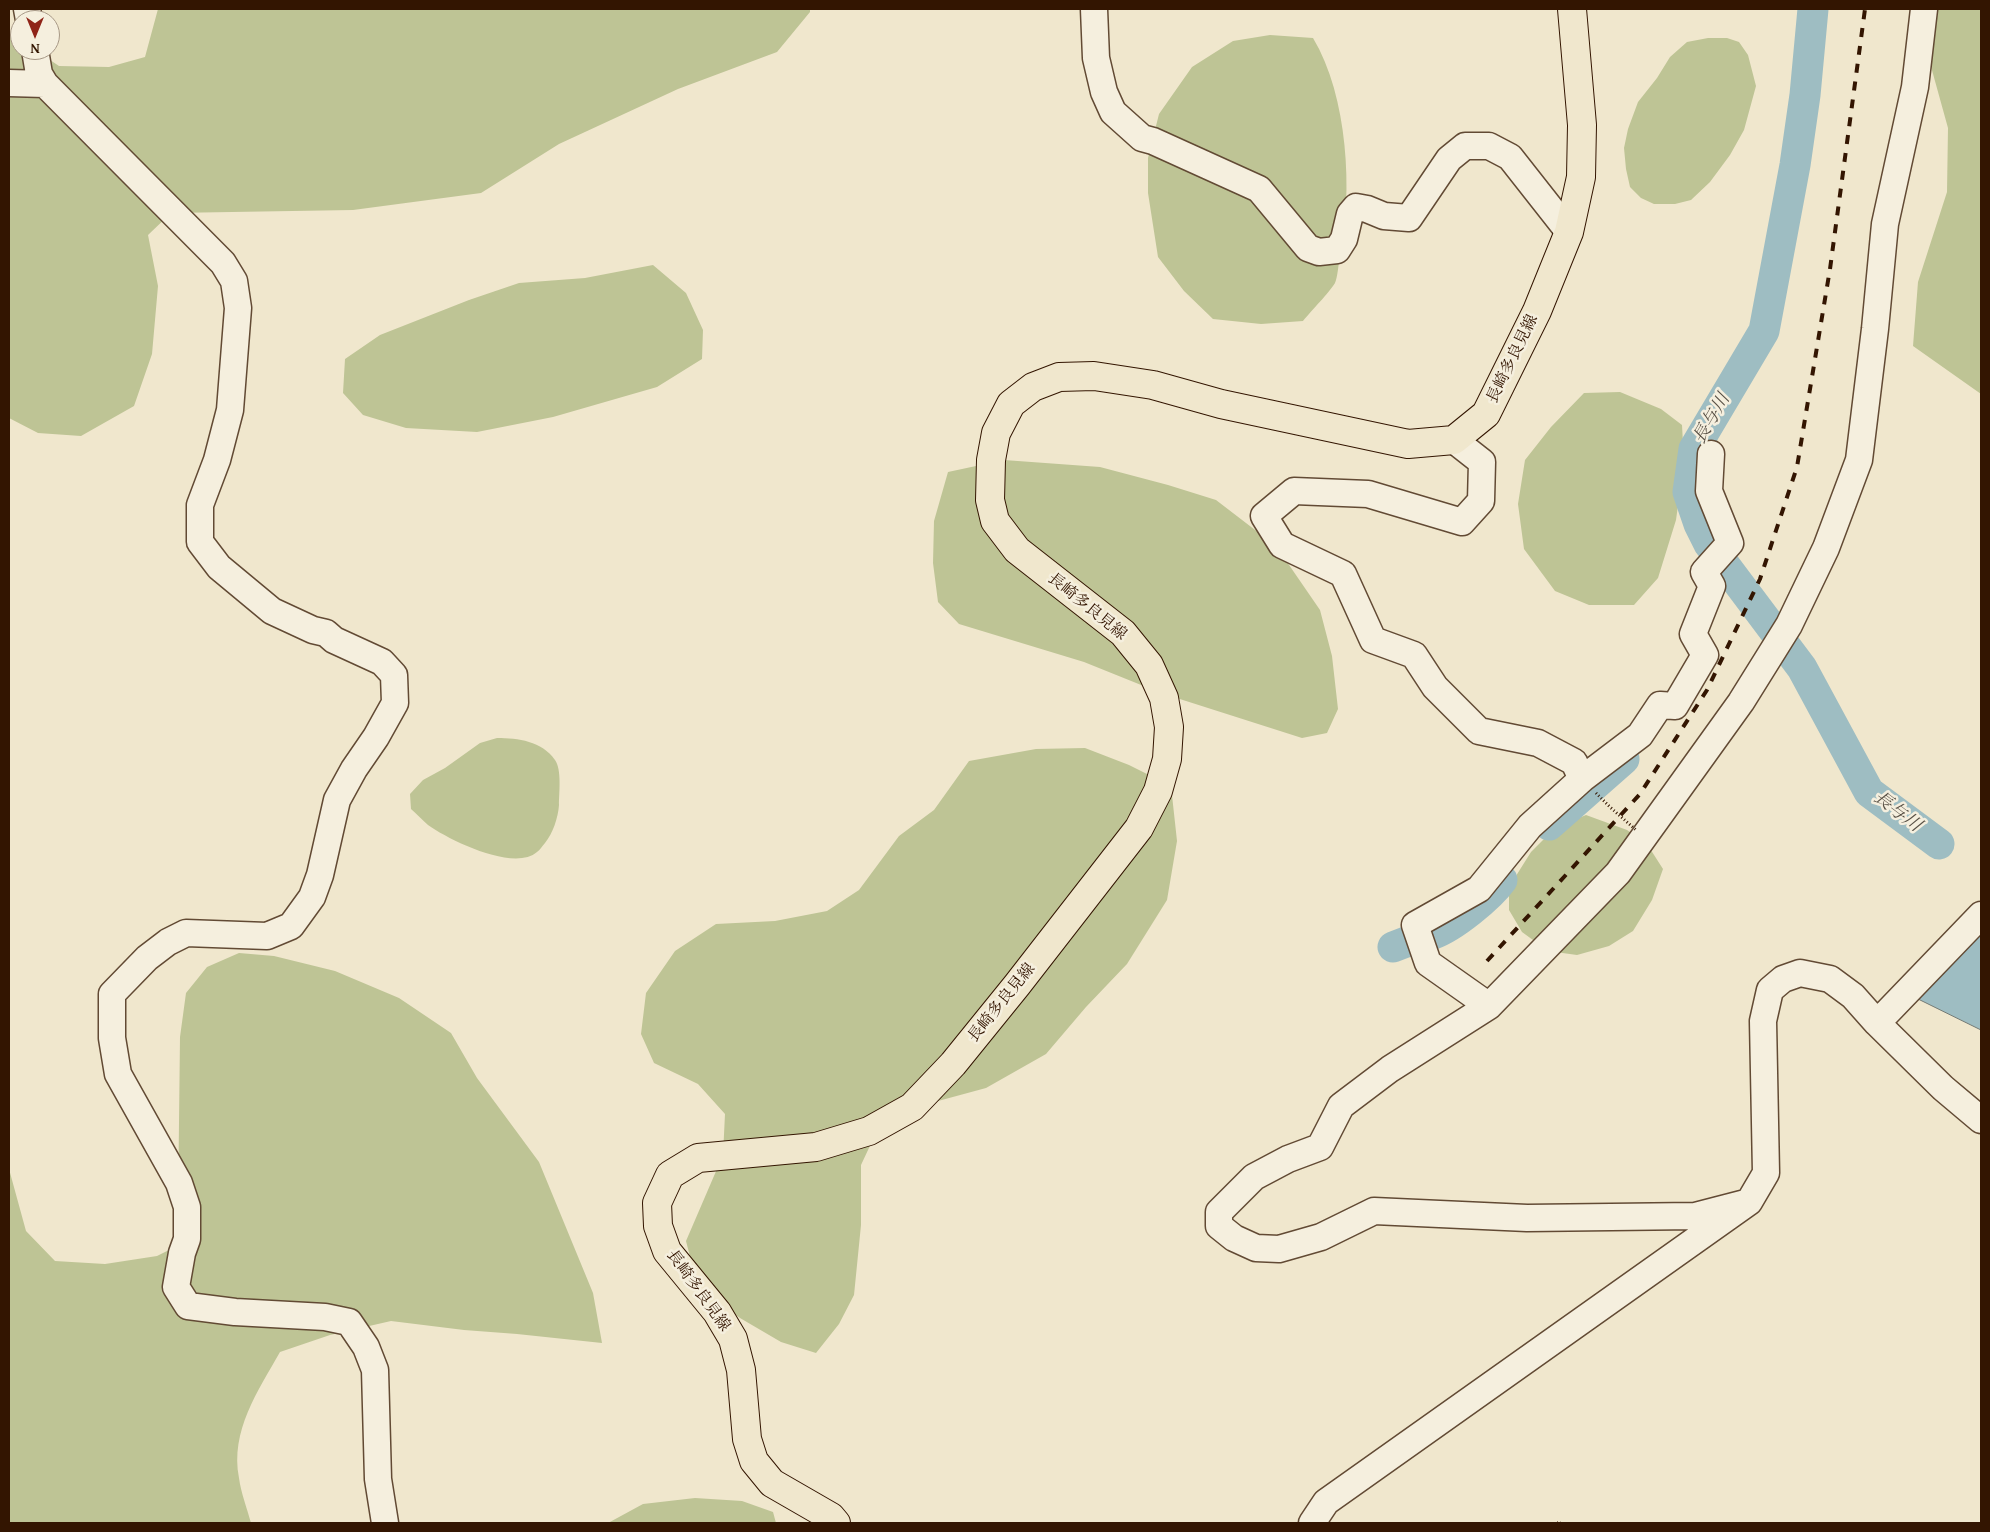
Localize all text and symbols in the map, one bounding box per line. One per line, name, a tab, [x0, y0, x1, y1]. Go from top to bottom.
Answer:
north arrow	[10, 10, 60, 60]
text: N	[30, 39, 40, 59]
street label: 長崎多良見線	[1483, 312, 1543, 406]
water label: 長与川	[1689, 390, 1735, 448]
street label: 長崎多良見線	[1044, 569, 1130, 645]
water label: 長与川	[1869, 787, 1925, 837]
street label: 長崎多良見線	[964, 960, 1040, 1046]
street label: 長崎多良見線	[662, 1247, 734, 1335]

